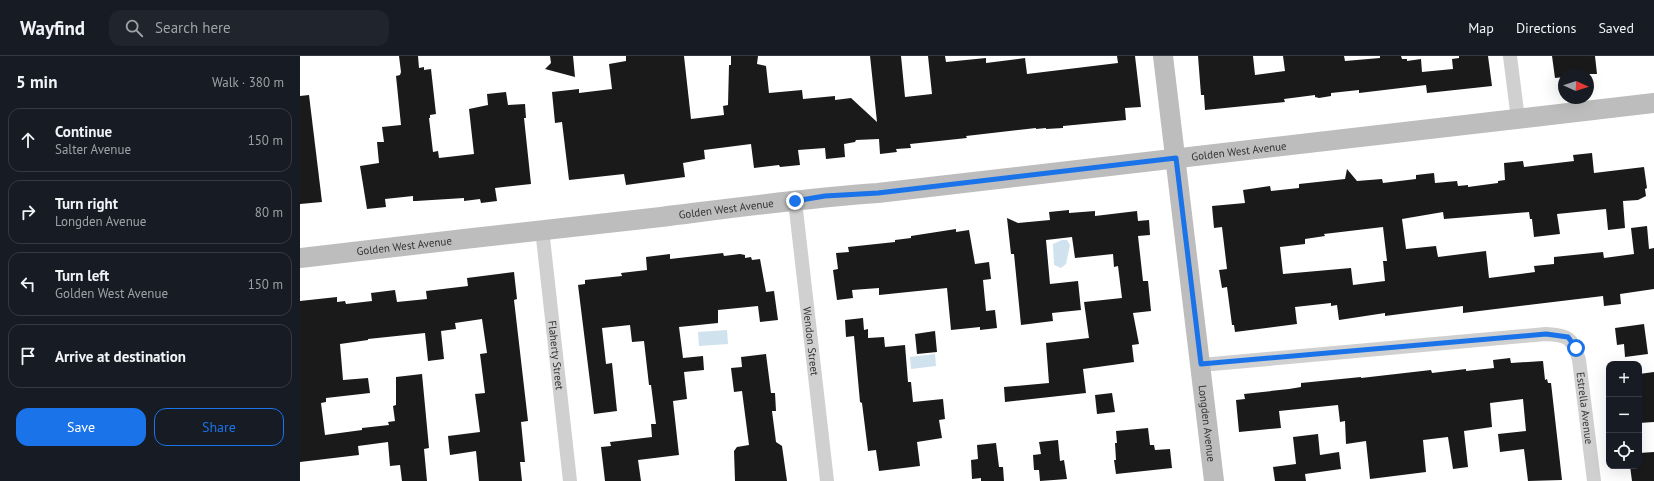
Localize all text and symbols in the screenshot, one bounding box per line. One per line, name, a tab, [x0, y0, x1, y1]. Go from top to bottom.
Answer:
search box	[109, 10, 389, 46]
text: Wayfind	[20, 16, 85, 40]
icon: search	[123, 17, 145, 39]
text: Search here	[155, 18, 231, 37]
text: Map	[1468, 19, 1494, 37]
text: Directions	[1516, 19, 1576, 37]
text: Saved	[1598, 19, 1634, 37]
north arrow	[1558, 68, 1594, 104]
text: 5 min	[16, 71, 57, 93]
text: Walk · 380 m	[212, 74, 284, 91]
text: Continue	[55, 122, 112, 141]
icon: ahead	[17, 129, 39, 151]
text: 150 m	[248, 132, 283, 149]
street label: Golden West Avenue	[1191, 139, 1288, 164]
text: Salter Avenue	[55, 141, 131, 158]
route end	[786, 192, 804, 210]
text: Turn right	[55, 194, 118, 213]
street label: Golden West Avenue	[678, 196, 775, 222]
icon: right	[17, 201, 39, 223]
text: 80 m	[255, 204, 283, 221]
text: Longden Avenue	[55, 213, 146, 230]
street label: Golden West Avenue	[356, 233, 453, 258]
text: Turn left	[55, 266, 109, 285]
icon: left	[17, 273, 39, 295]
text: 150 m	[248, 276, 283, 293]
text: Golden West Avenue	[55, 285, 168, 302]
street label: Wendon Street	[800, 306, 822, 377]
street label: Flaherty Street	[545, 320, 567, 391]
route start	[1567, 339, 1585, 357]
icon: arrive	[17, 345, 39, 367]
text: Arrive at destination	[55, 347, 186, 366]
map controls	[1606, 361, 1642, 469]
button: +	[1606, 361, 1642, 397]
street label: Estrella Avenue	[1574, 371, 1596, 445]
street label: Longden Avenue	[1196, 384, 1219, 463]
button: −	[1606, 397, 1642, 433]
button: Save	[16, 408, 146, 446]
button: Share	[154, 408, 284, 446]
button: locate	[1606, 433, 1642, 469]

